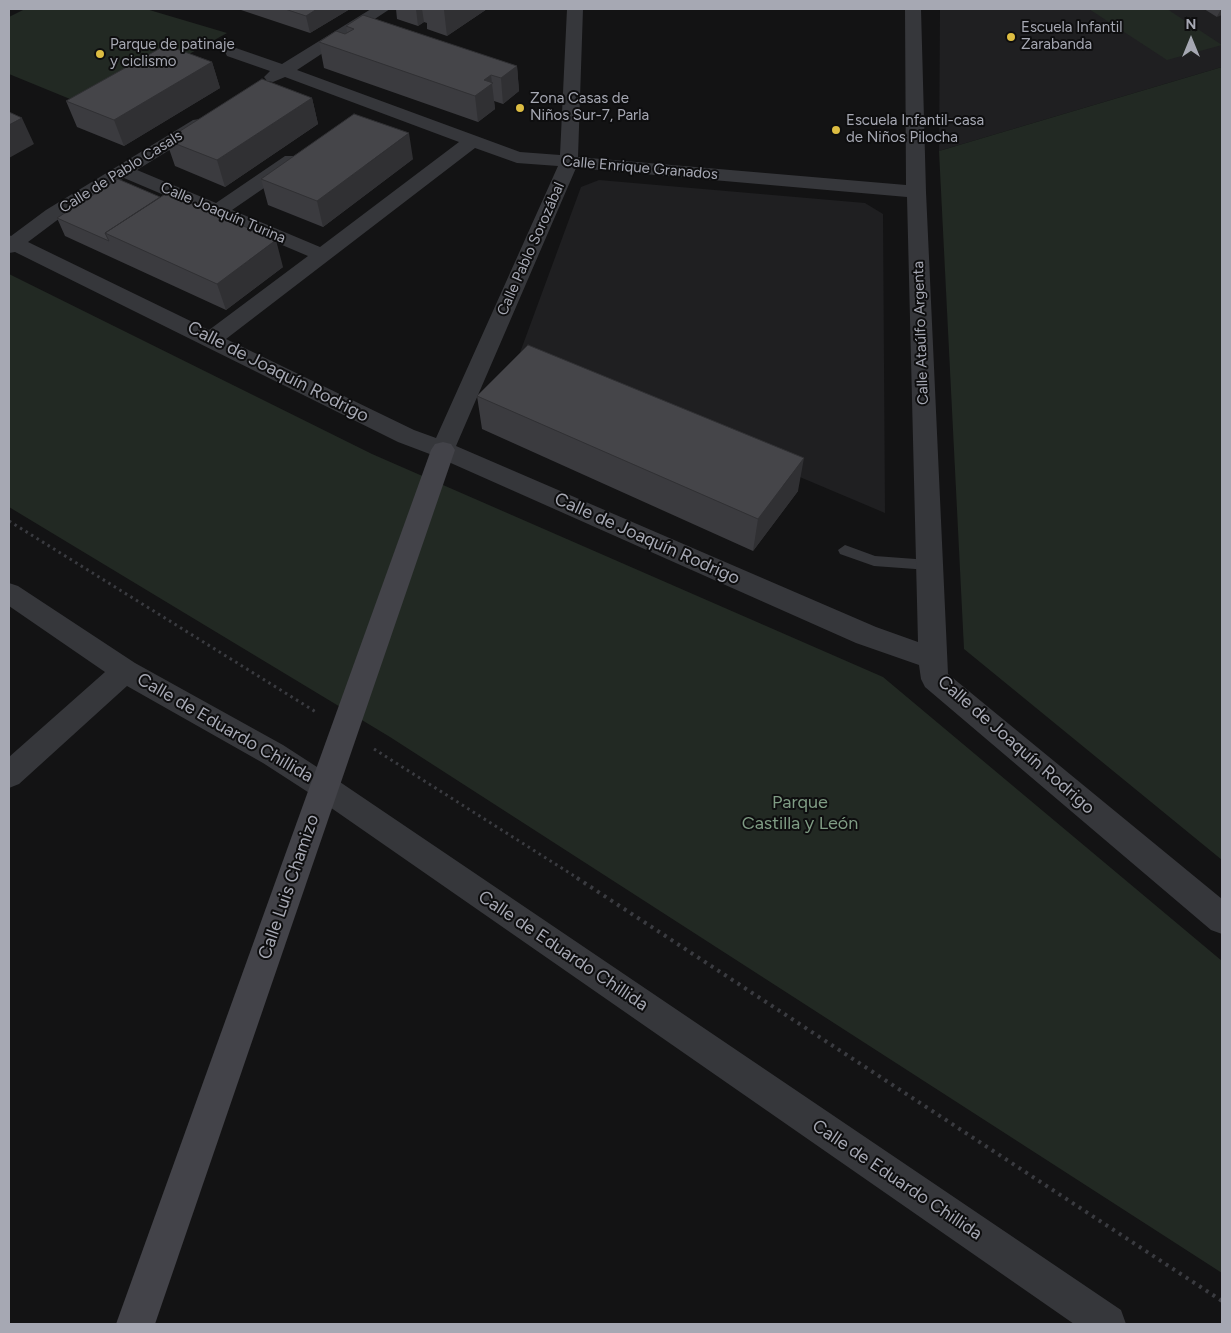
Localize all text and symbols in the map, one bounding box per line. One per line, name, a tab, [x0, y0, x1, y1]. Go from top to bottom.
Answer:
north arrow	[1166, 15, 1216, 65]
text: N	[1186, 16, 1196, 33]
place label: Escuela Infantil Zarabanda	[1021, 19, 1123, 54]
marker: Escuela Infantil Zarabanda	[1005, 31, 1017, 43]
place label: Parque de patinaje y ciclismo	[110, 36, 235, 71]
marker: Parque de patinaje y ciclismo	[94, 48, 106, 60]
place label: Zona Casas de Niños Sur-7, Parla	[530, 90, 649, 125]
marker: Zona Casas de Niños Sur-7, Parla	[514, 102, 526, 114]
place label: Escuela Infantil-casa de Niños Pilocha	[846, 112, 984, 147]
marker: Escuela Infantil-casa de Niños Pilocha	[830, 124, 842, 136]
street label: Calle de Pablo Casals	[56, 127, 186, 217]
street label: Calle Enrique Granados	[561, 152, 719, 184]
street label: Calle Joaquín Turina	[158, 179, 288, 247]
street label: Calle Pablo Sorozábal	[493, 180, 569, 318]
street label: Calle Ataúlfo Argenta	[909, 261, 933, 405]
street label: Calle de Joaquín Rodrigo	[184, 317, 372, 427]
street label: Calle de Joaquín Rodrigo	[551, 488, 743, 590]
street label: Calle de Eduardo Chillida	[133, 669, 317, 787]
street label: Calle de Joaquín Rodrigo	[933, 671, 1099, 819]
park label: Parque Castilla y León	[742, 792, 858, 834]
street label: Calle Luis Chamizo	[254, 812, 324, 962]
street label: Calle de Eduardo Chillida	[474, 886, 652, 1016]
street label: Calle de Eduardo Chillida	[808, 1115, 986, 1245]

